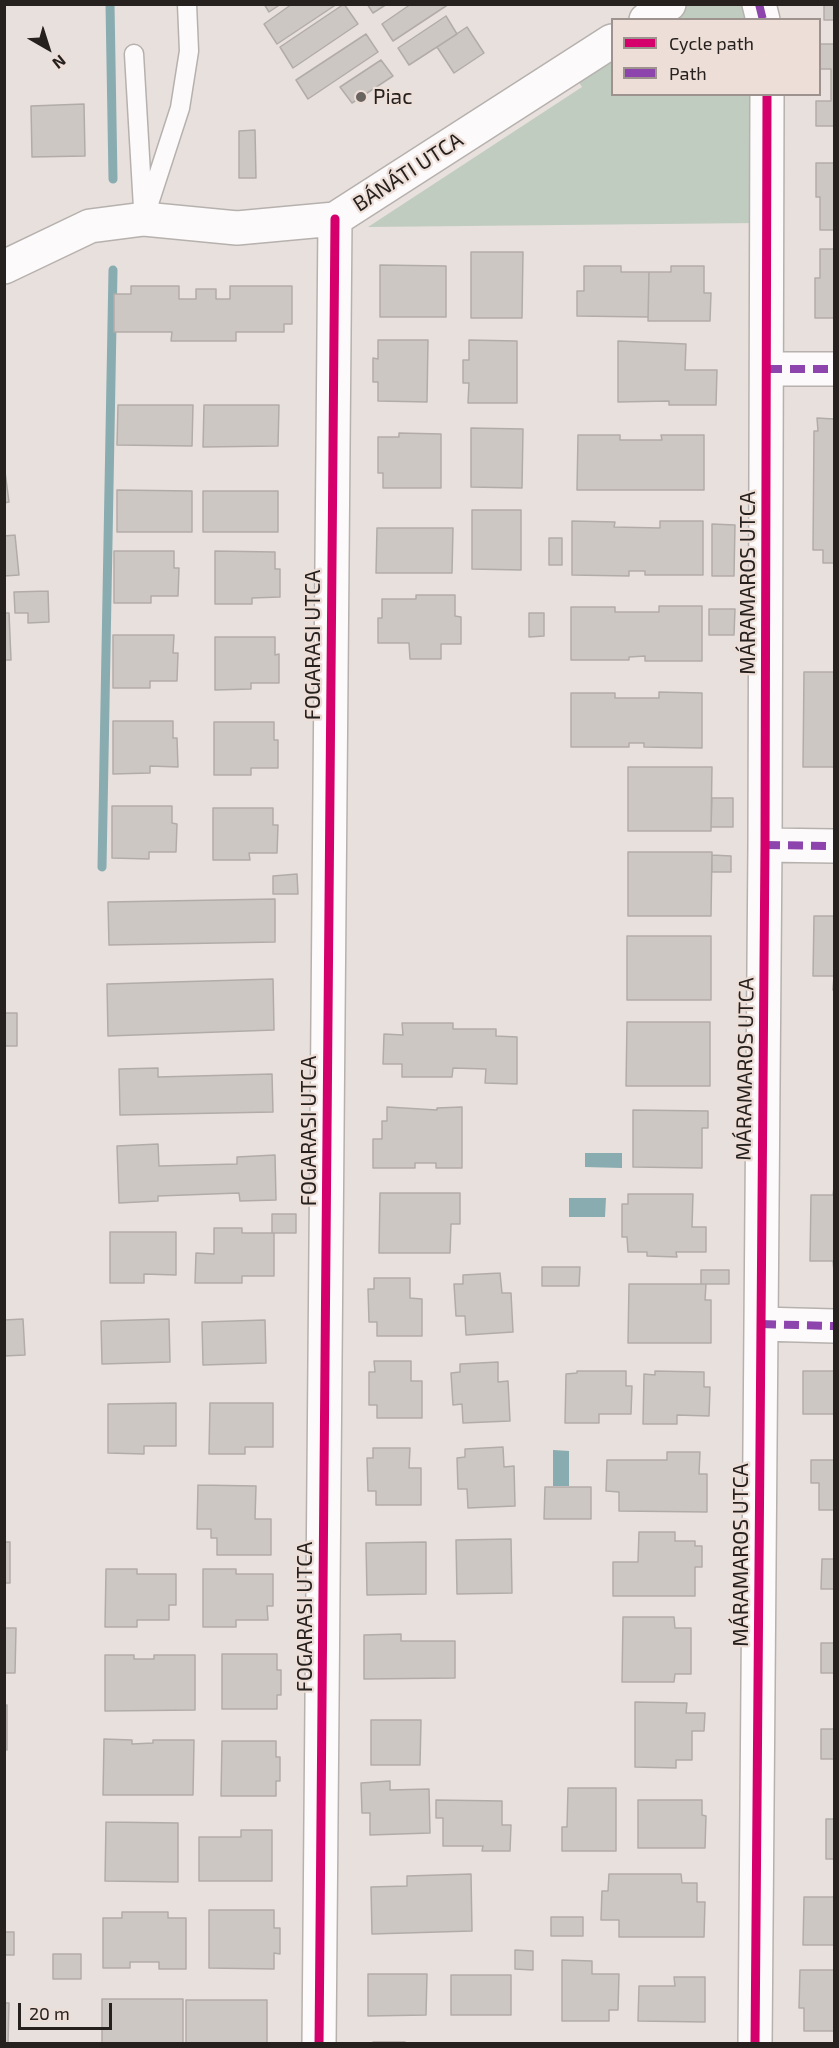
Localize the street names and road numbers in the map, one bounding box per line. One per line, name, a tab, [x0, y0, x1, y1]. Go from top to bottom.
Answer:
street label: BÁNÁTI UTCA	[348, 127, 468, 217]
street label: MÁRAMAROS UTCA	[735, 491, 761, 675]
street label: FOGARASI UTCA	[300, 570, 326, 720]
street label: MÁRAMAROS UTCA	[731, 977, 759, 1161]
street label: FOGARASI UTCA	[296, 1056, 322, 1206]
street label: MÁRAMAROS UTCA	[728, 1463, 754, 1647]
street label: FOGARASI UTCA	[292, 1542, 318, 1692]

